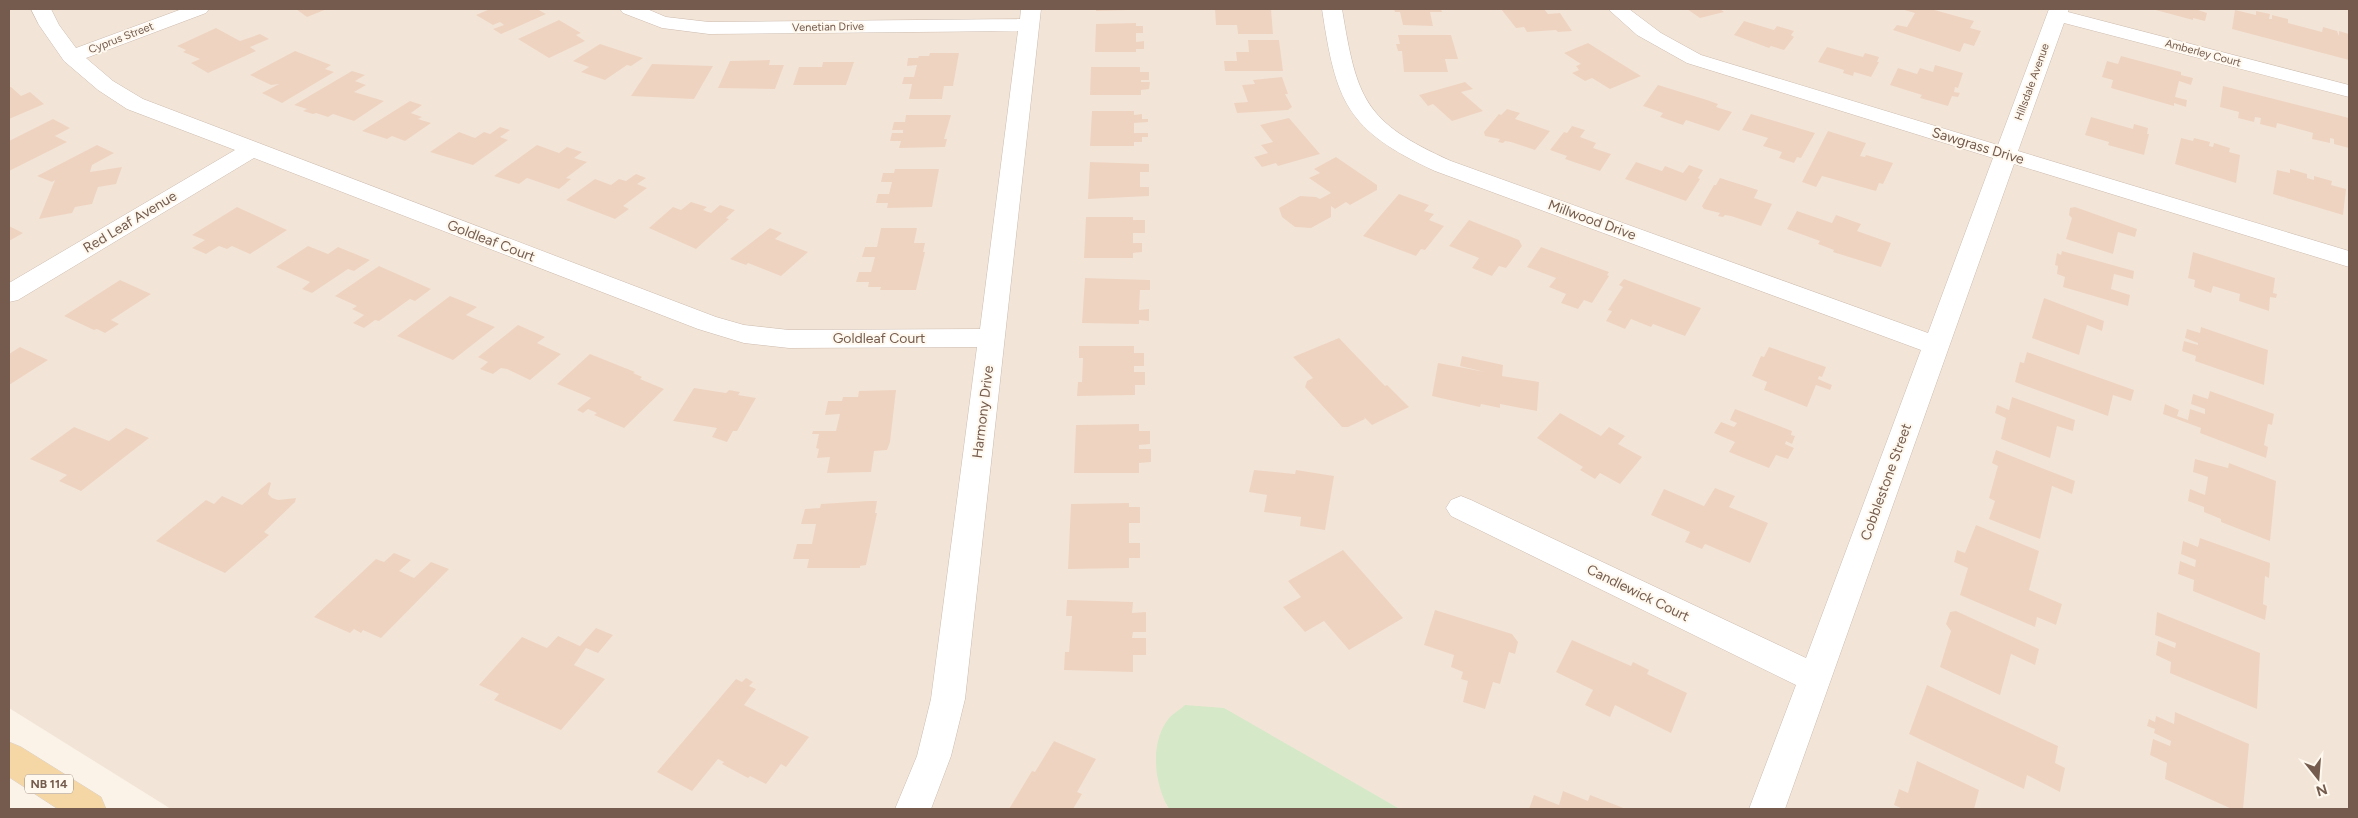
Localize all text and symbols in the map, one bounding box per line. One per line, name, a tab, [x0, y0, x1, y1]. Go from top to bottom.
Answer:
street label: Cyprus Street	[87, 20, 155, 56]
street label: Venetian Drive	[792, 20, 864, 34]
street label: Amberley Court	[2164, 37, 2242, 69]
street label: Hillsdale Avenue	[2012, 42, 2052, 122]
street label: Sawgrass Drive	[1930, 124, 2026, 168]
street label: Red Leaf Avenue	[80, 187, 180, 257]
street label: Millwood Drive	[1546, 196, 1639, 244]
street label: Goldleaf Court	[445, 216, 537, 266]
street label: Goldleaf Court	[833, 330, 925, 347]
street label: Harmony Drive	[969, 364, 997, 459]
street label: Cobblestone Street	[1857, 421, 1915, 543]
street label: Candlewick Court	[1584, 561, 1692, 625]
north arrow	[2293, 753, 2343, 803]
road number: NB 114	[25, 774, 73, 794]
text: N	[2314, 780, 2329, 800]

